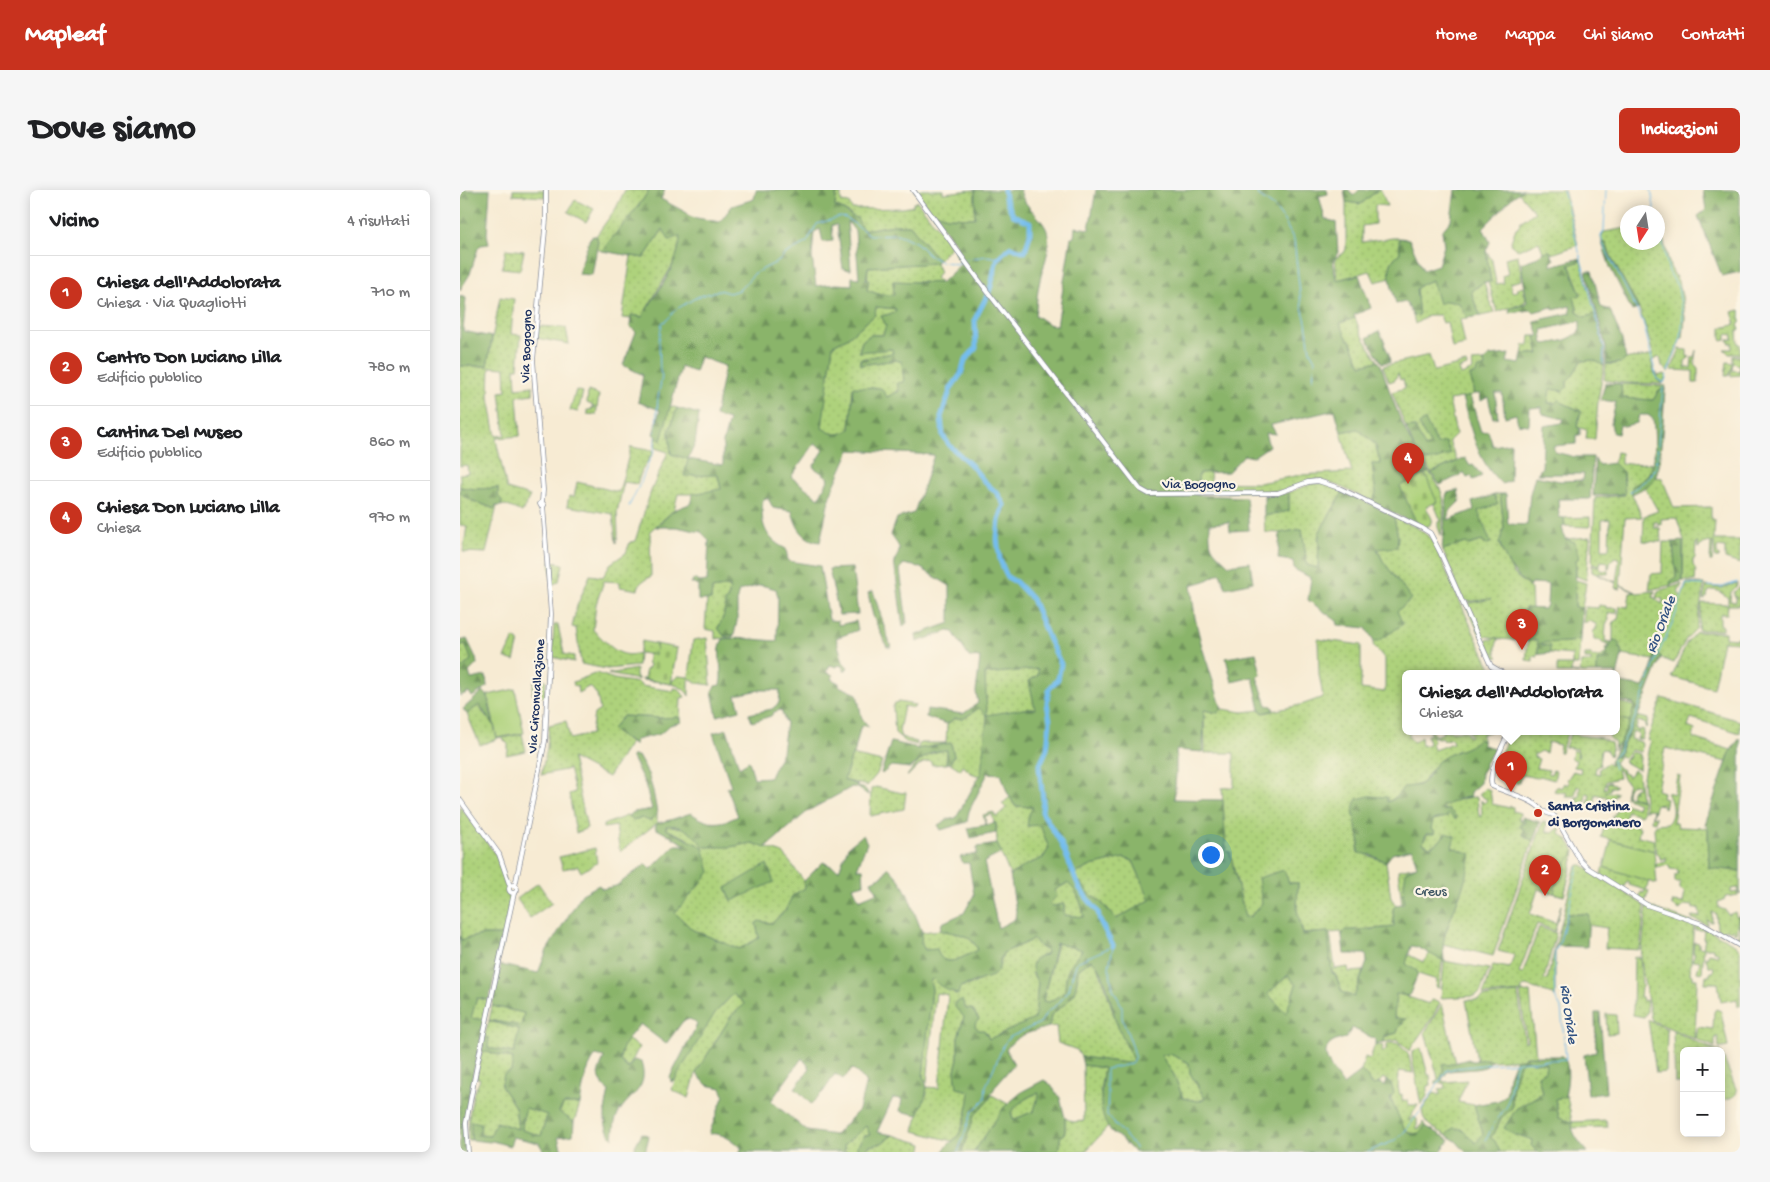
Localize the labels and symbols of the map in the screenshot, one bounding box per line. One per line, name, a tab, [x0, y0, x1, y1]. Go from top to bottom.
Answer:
north arrow	[1620, 205, 1665, 250]
street label: Via Bogogno	[518, 309, 537, 384]
pin: 4	[1392, 443, 1424, 484]
street label: Via Bogogno	[1161, 477, 1236, 494]
water label: Rio Oriale	[1643, 593, 1681, 656]
pin: 3	[1506, 609, 1538, 650]
street label: Via Circonvallazione	[525, 638, 550, 755]
pin: 1	[1495, 751, 1527, 792]
place label: Santa Cristina di Borgomanero	[1548, 799, 1642, 832]
marker: Santa Cristina di Borgomanero	[1532, 807, 1544, 819]
your location	[1198, 842, 1224, 868]
pin: 2	[1529, 855, 1561, 896]
park label: Creus	[1415, 884, 1448, 901]
water label: Rio Oriale	[1555, 984, 1581, 1046]

